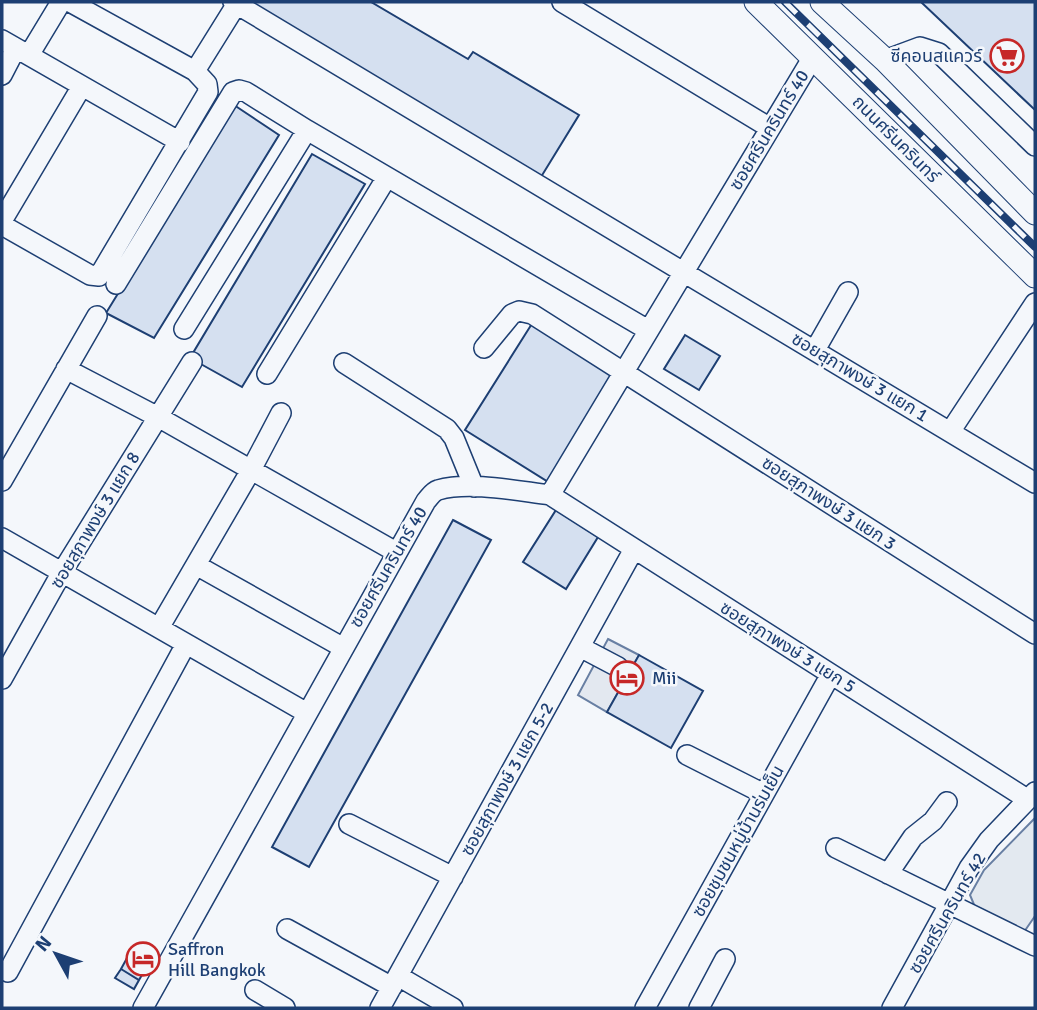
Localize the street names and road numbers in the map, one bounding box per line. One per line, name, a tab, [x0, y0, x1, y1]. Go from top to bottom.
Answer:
street label: ซอยศรีนครินทร์ 40	[725, 66, 813, 194]
street label: ถนนศรีนครินทร์	[848, 91, 945, 188]
street label: ซอยสุภาพงษ์ 3 แยก 1	[788, 327, 932, 427]
street label: ซอยสุภาพงษ์ 3 แยก 8	[45, 448, 145, 592]
street label: ซอยสุภาพงษ์ 3 แยก 3	[758, 451, 900, 555]
street label: ซอยศรีนครินทร์ 40	[344, 503, 432, 631]
street label: ซอยสุภาพงษ์ 3 แยก 5	[716, 596, 860, 698]
street label: ซอยสุภาพงษ์ 3 แยก 5-2	[456, 699, 558, 859]
street label: ซอยชุมชนหมู่บ้านร่มเย็น	[687, 761, 790, 921]
street label: ซอยศรีนครินทร์ 42	[903, 849, 991, 977]

